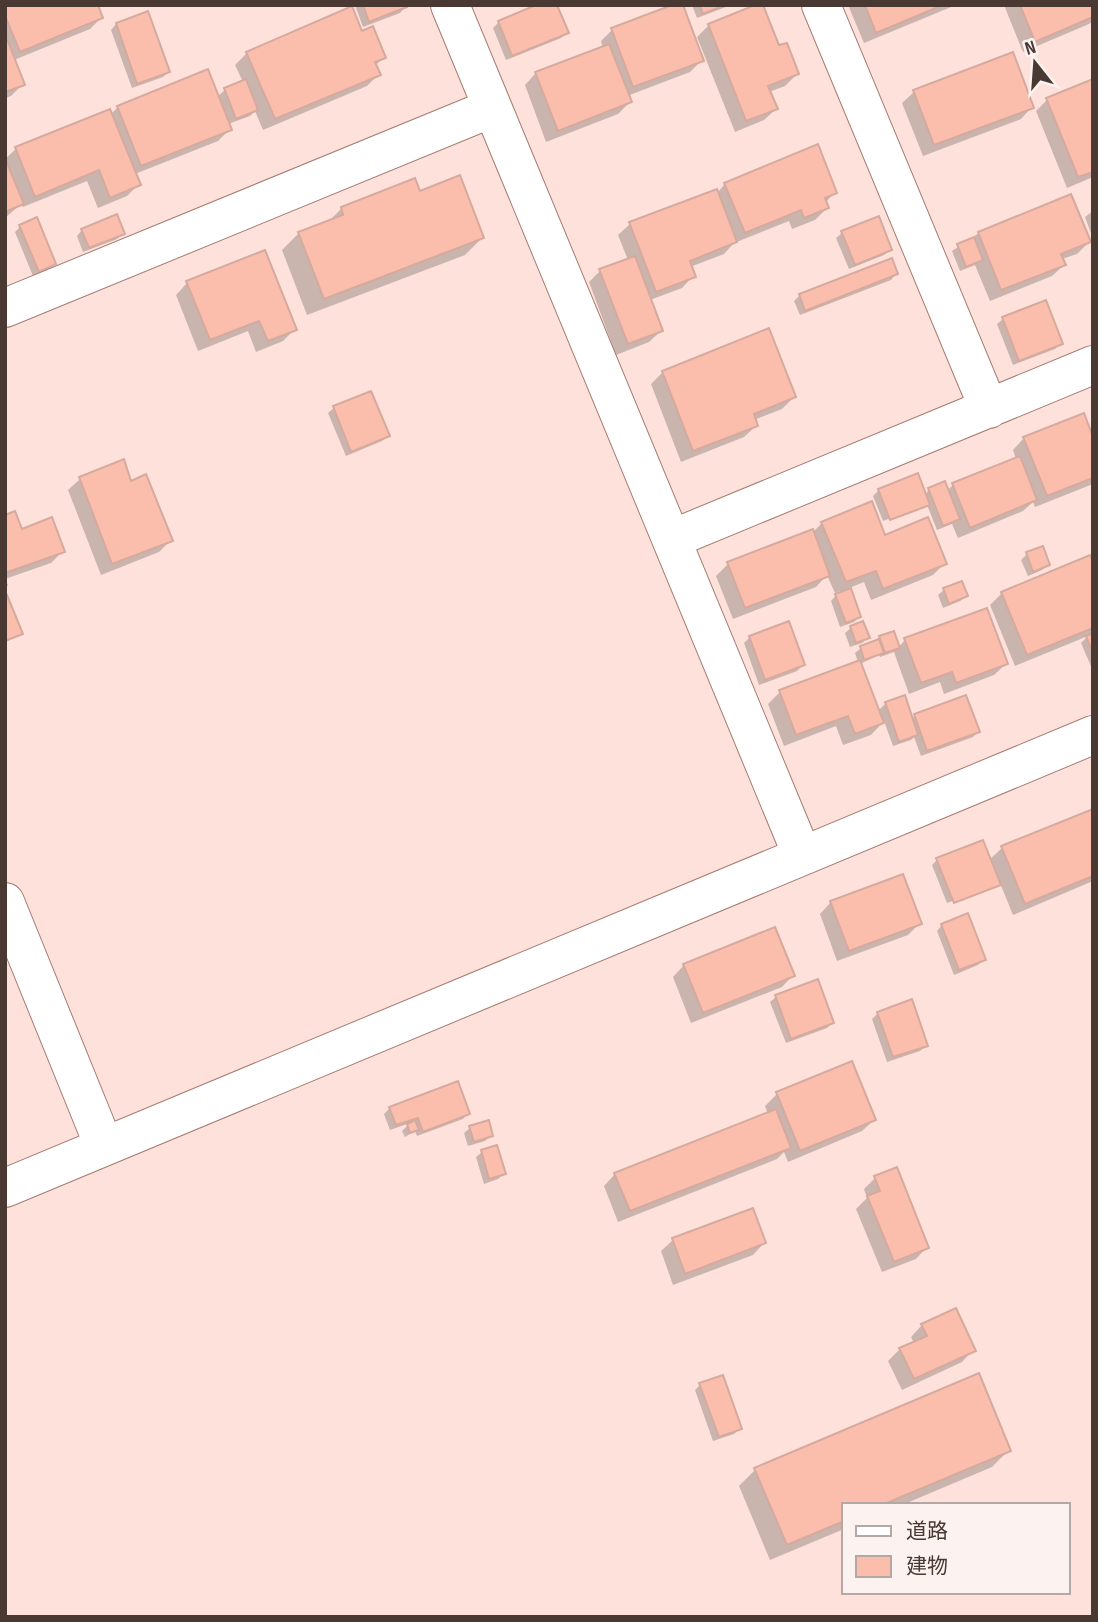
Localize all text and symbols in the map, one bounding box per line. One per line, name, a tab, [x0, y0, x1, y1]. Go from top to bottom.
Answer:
north arrow	[1000, 28, 1070, 98]
text: N	[1022, 36, 1039, 61]
legend	[842, 1503, 1070, 1594]
text: 道路	[906, 1519, 948, 1544]
text: 建物	[906, 1554, 948, 1579]

